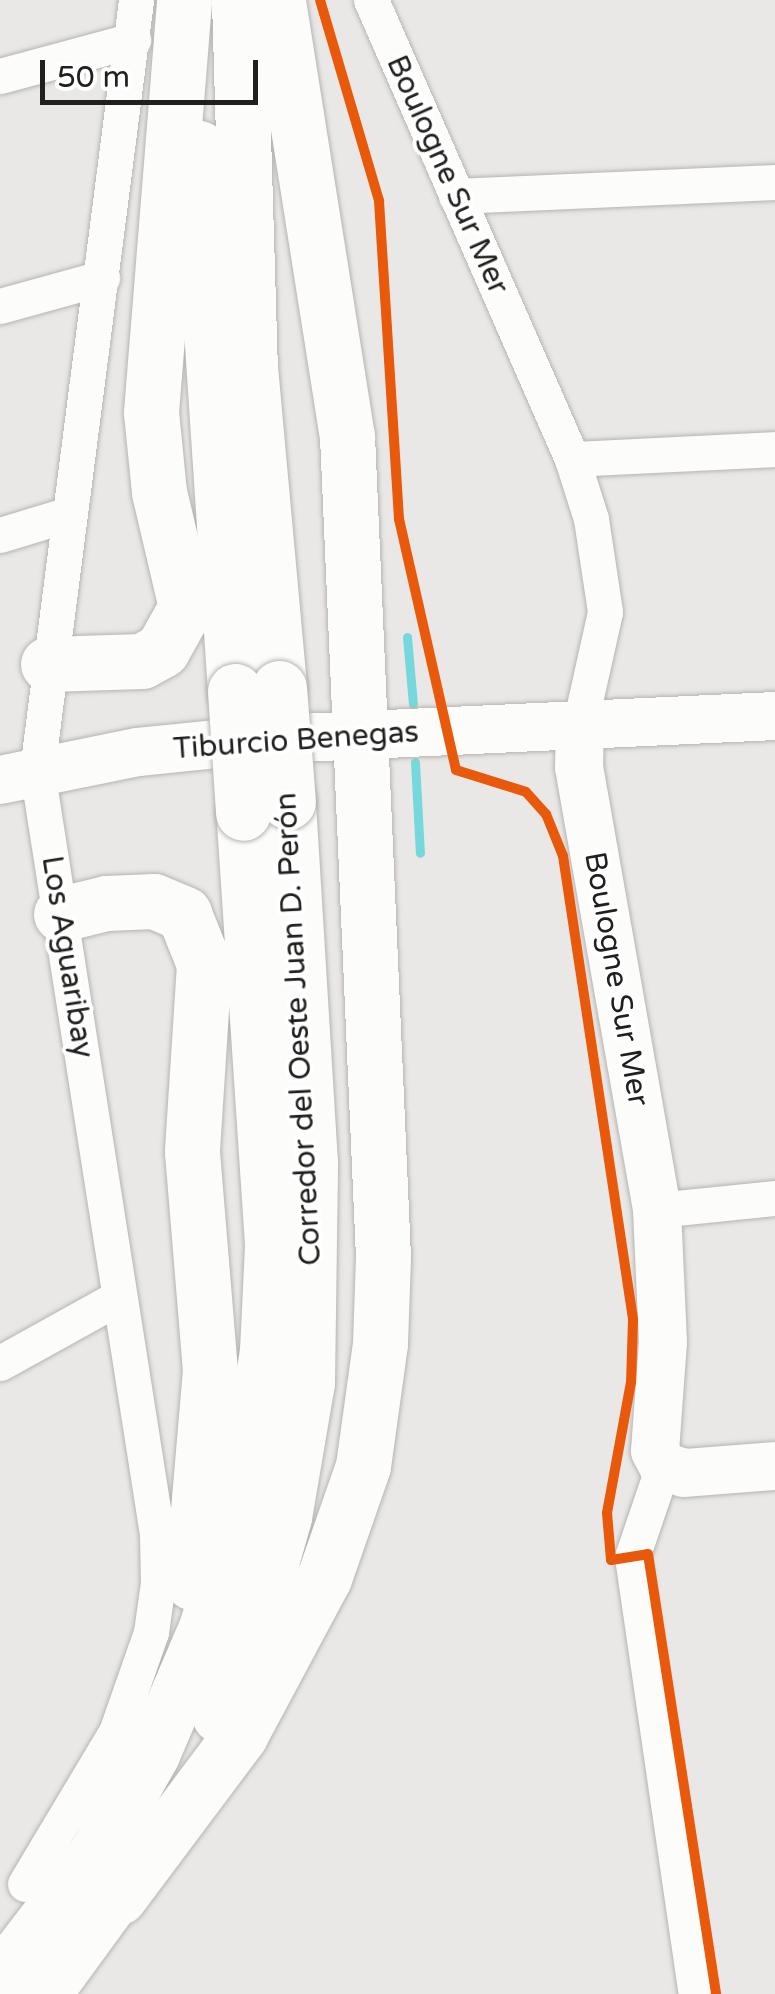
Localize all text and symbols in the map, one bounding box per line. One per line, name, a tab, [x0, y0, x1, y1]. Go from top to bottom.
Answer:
scale bar	[45, 40, 262, 102]
street label: Boulogne Sur Mer	[378, 50, 516, 300]
text: 50 m	[57, 59, 130, 96]
street label: Tiburcio Benegas	[172, 714, 420, 768]
street label: Corredor del Oeste Juan D. Perón	[269, 792, 329, 1266]
street label: Boulogne Sur Mer	[576, 849, 656, 1109]
street label: Los Aguaribay	[33, 853, 101, 1061]

